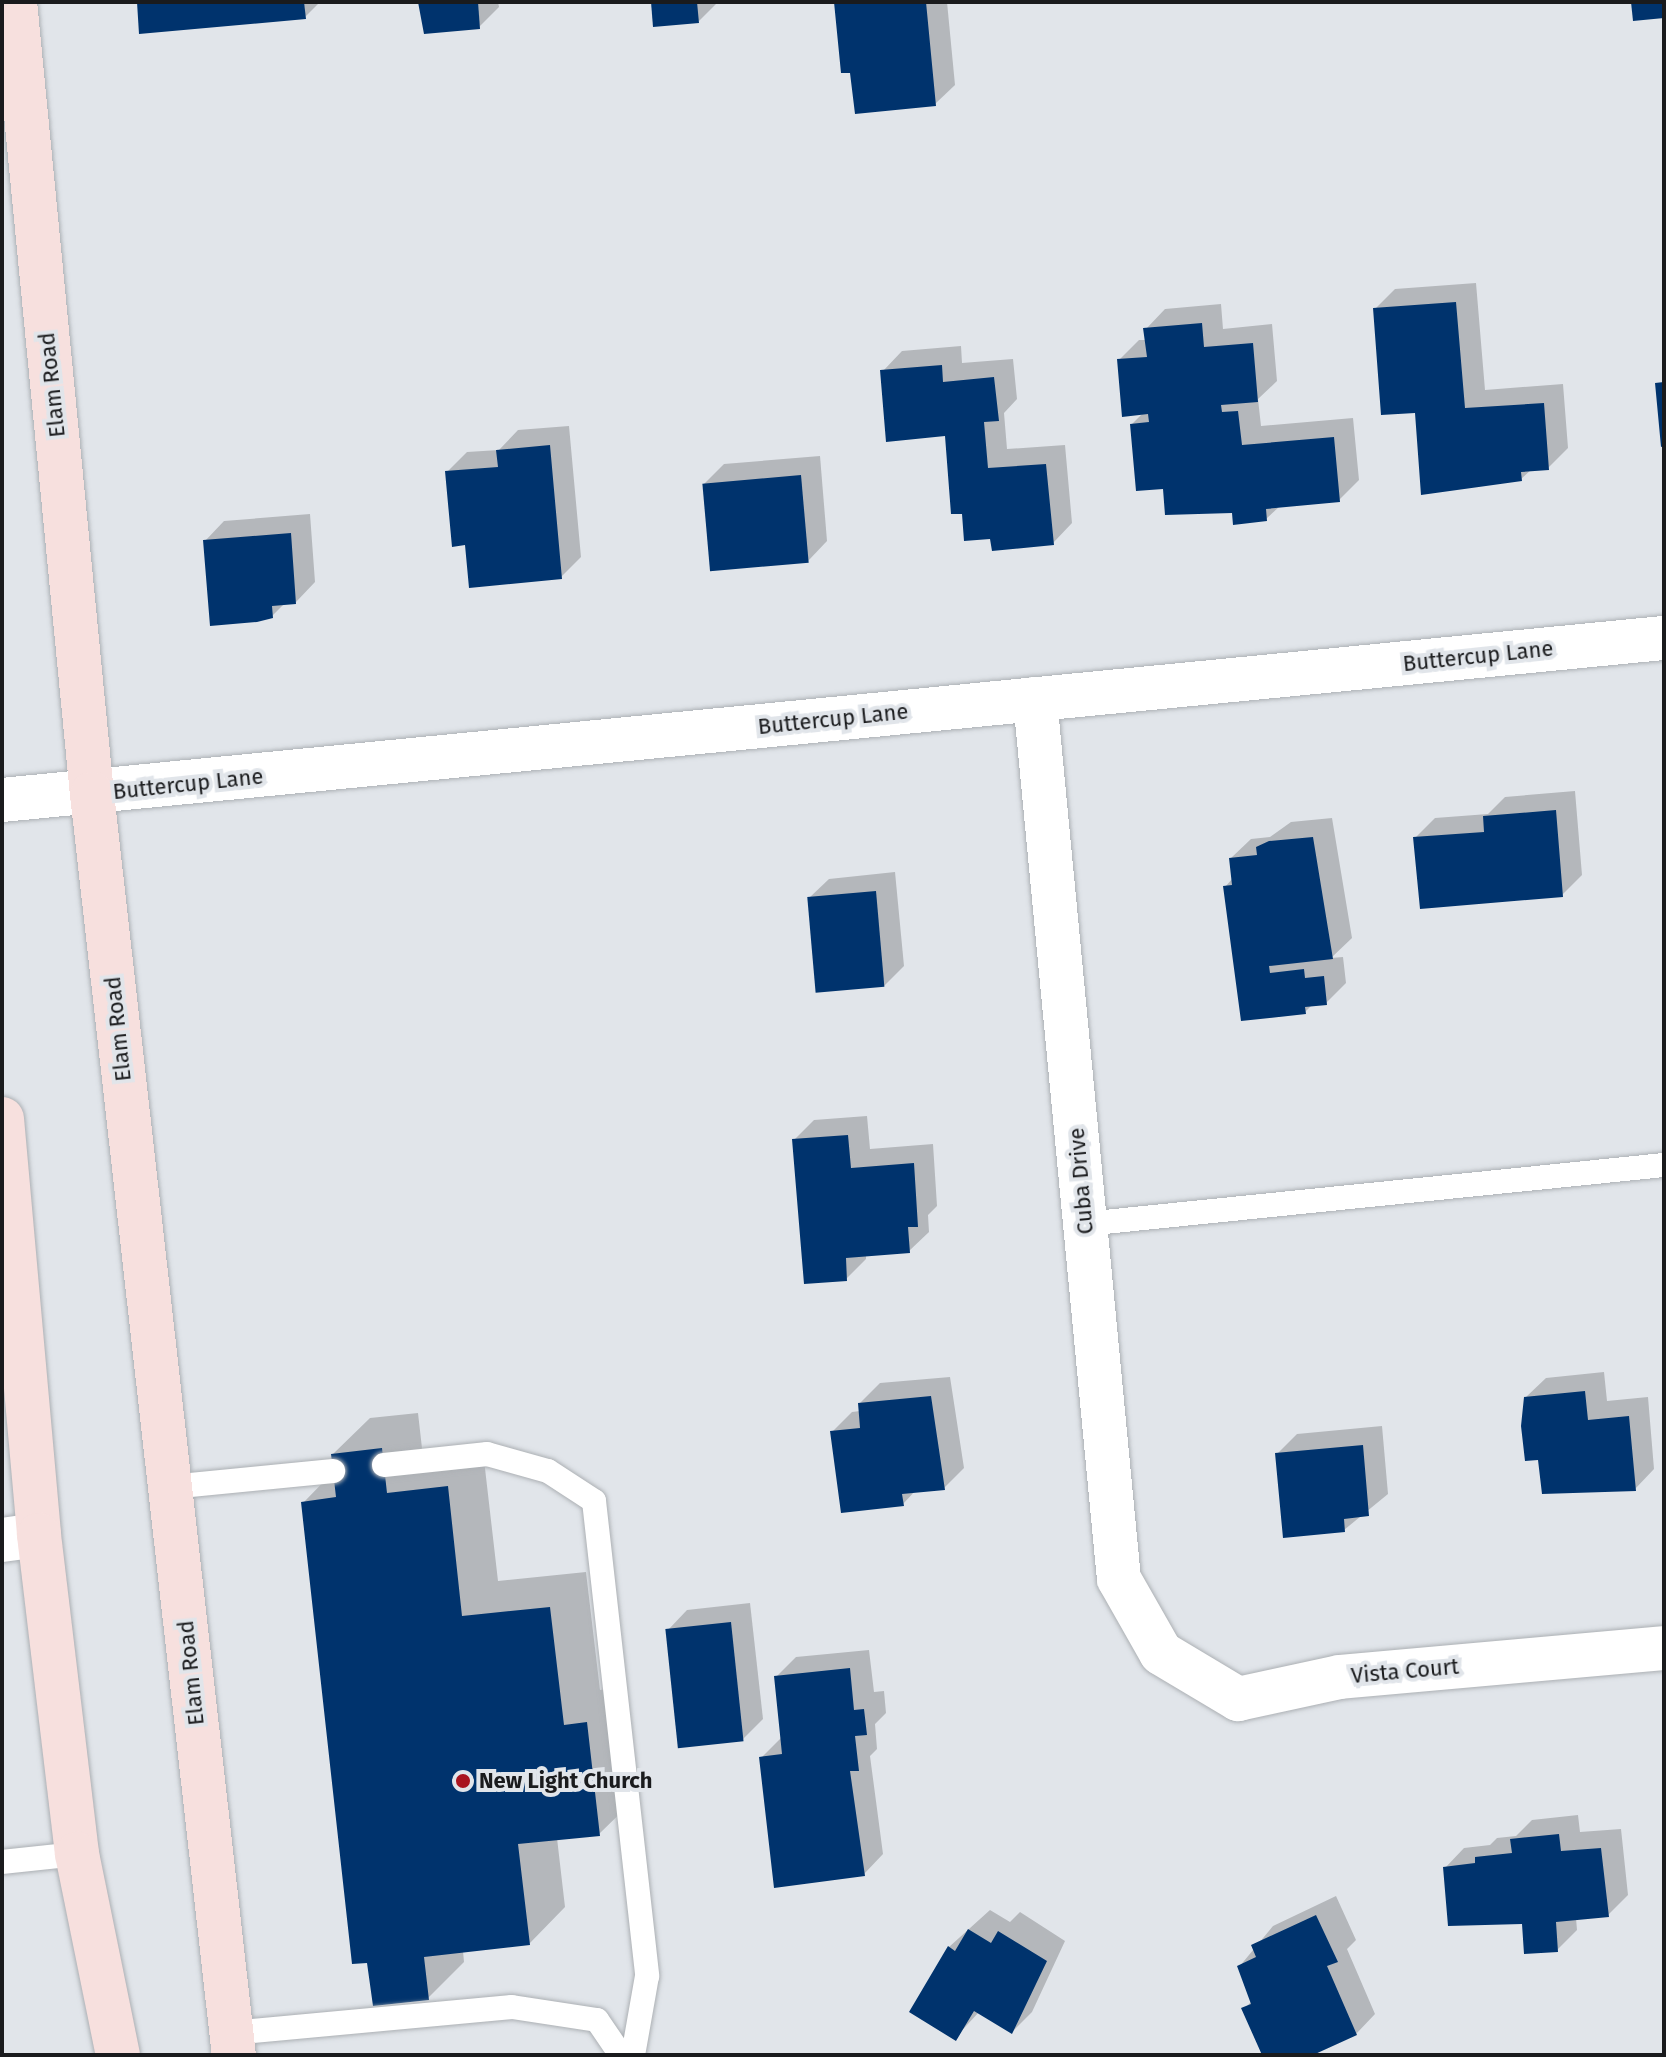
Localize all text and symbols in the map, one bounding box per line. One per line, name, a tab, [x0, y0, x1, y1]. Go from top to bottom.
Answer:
street label: Elam Road	[33, 331, 71, 439]
street label: Buttercup Lane	[1401, 635, 1555, 677]
street label: Buttercup Lane	[756, 698, 910, 740]
street label: Buttercup Lane	[111, 763, 265, 805]
street label: Elam Road	[99, 975, 137, 1083]
street label: Cuba Drive	[1063, 1127, 1099, 1235]
street label: Elam Road	[172, 1619, 210, 1727]
street label: Vista Court	[1350, 1653, 1460, 1689]
place label: New Light Church	[479, 1768, 653, 1794]
marker: New Light Church	[454, 1772, 472, 1790]

